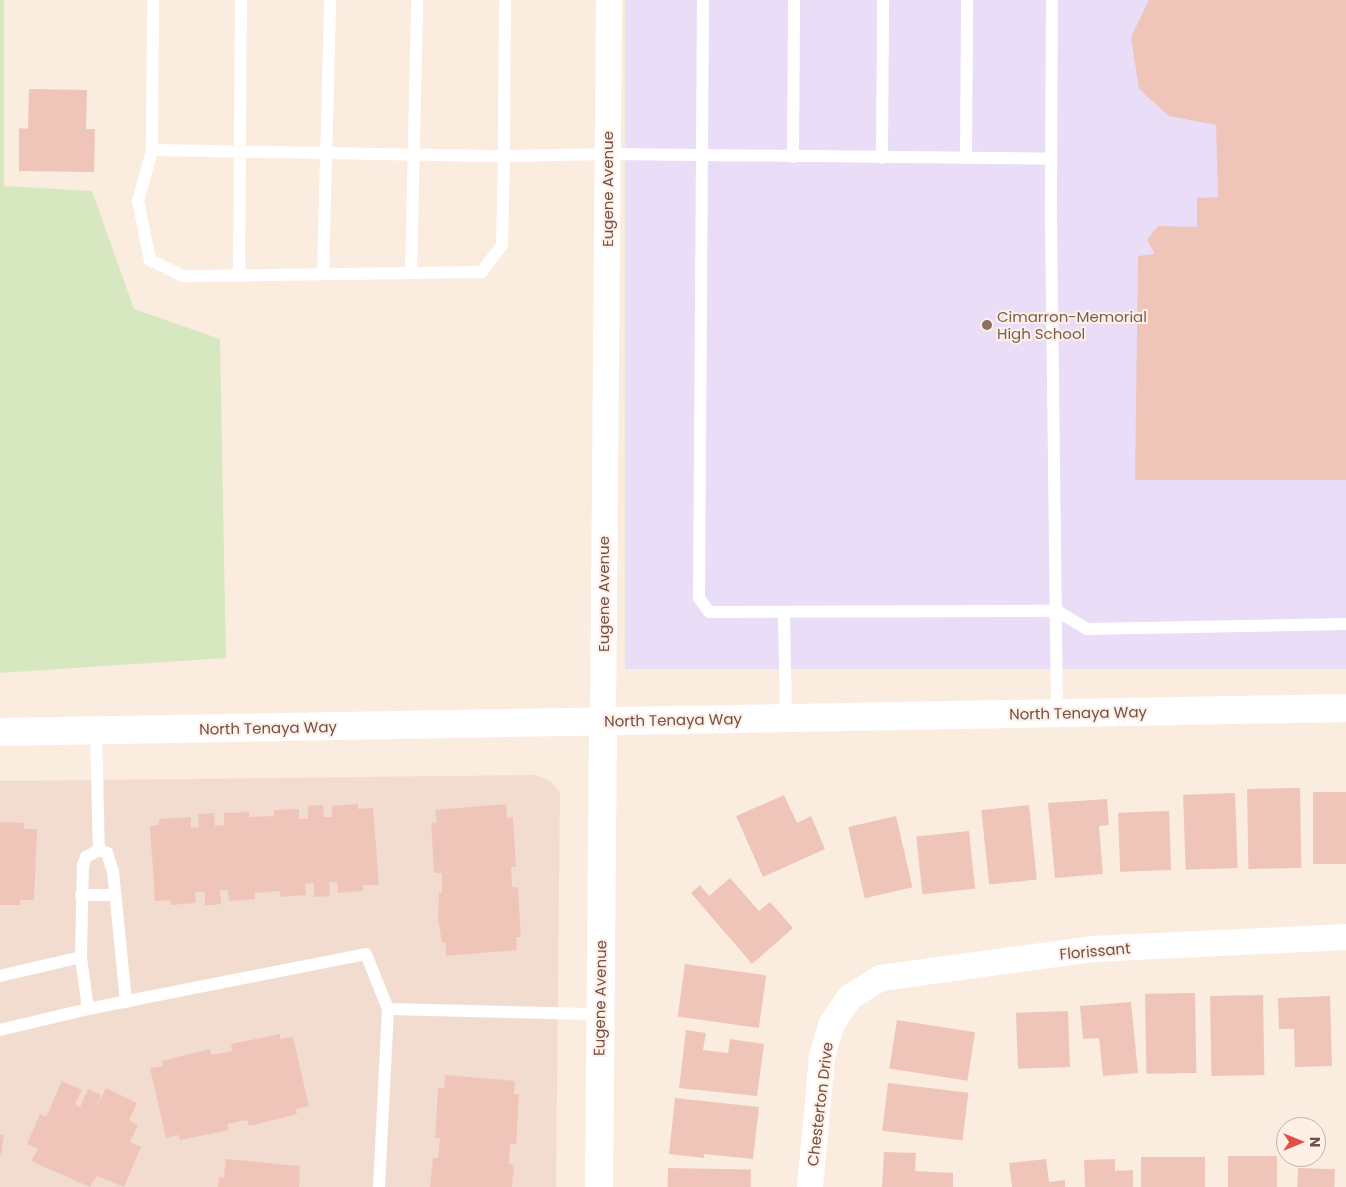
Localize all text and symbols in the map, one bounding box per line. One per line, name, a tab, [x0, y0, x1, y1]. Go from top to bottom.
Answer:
street label: Eugene Avenue	[599, 131, 617, 247]
place label: Cimarron-Memorial High School	[997, 307, 1147, 342]
marker: Cimarron-Memorial High School	[981, 319, 993, 331]
street label: Eugene Avenue	[595, 536, 613, 652]
street label: North Tenaya Way	[1009, 703, 1147, 723]
street label: North Tenaya Way	[604, 710, 742, 730]
street label: North Tenaya Way	[199, 718, 337, 738]
street label: Florissant	[1059, 939, 1131, 963]
street label: Eugene Avenue	[590, 940, 610, 1056]
street label: Chesterton Drive	[803, 1041, 837, 1167]
north arrow	[1276, 1117, 1326, 1167]
text: N	[1305, 1137, 1325, 1147]

